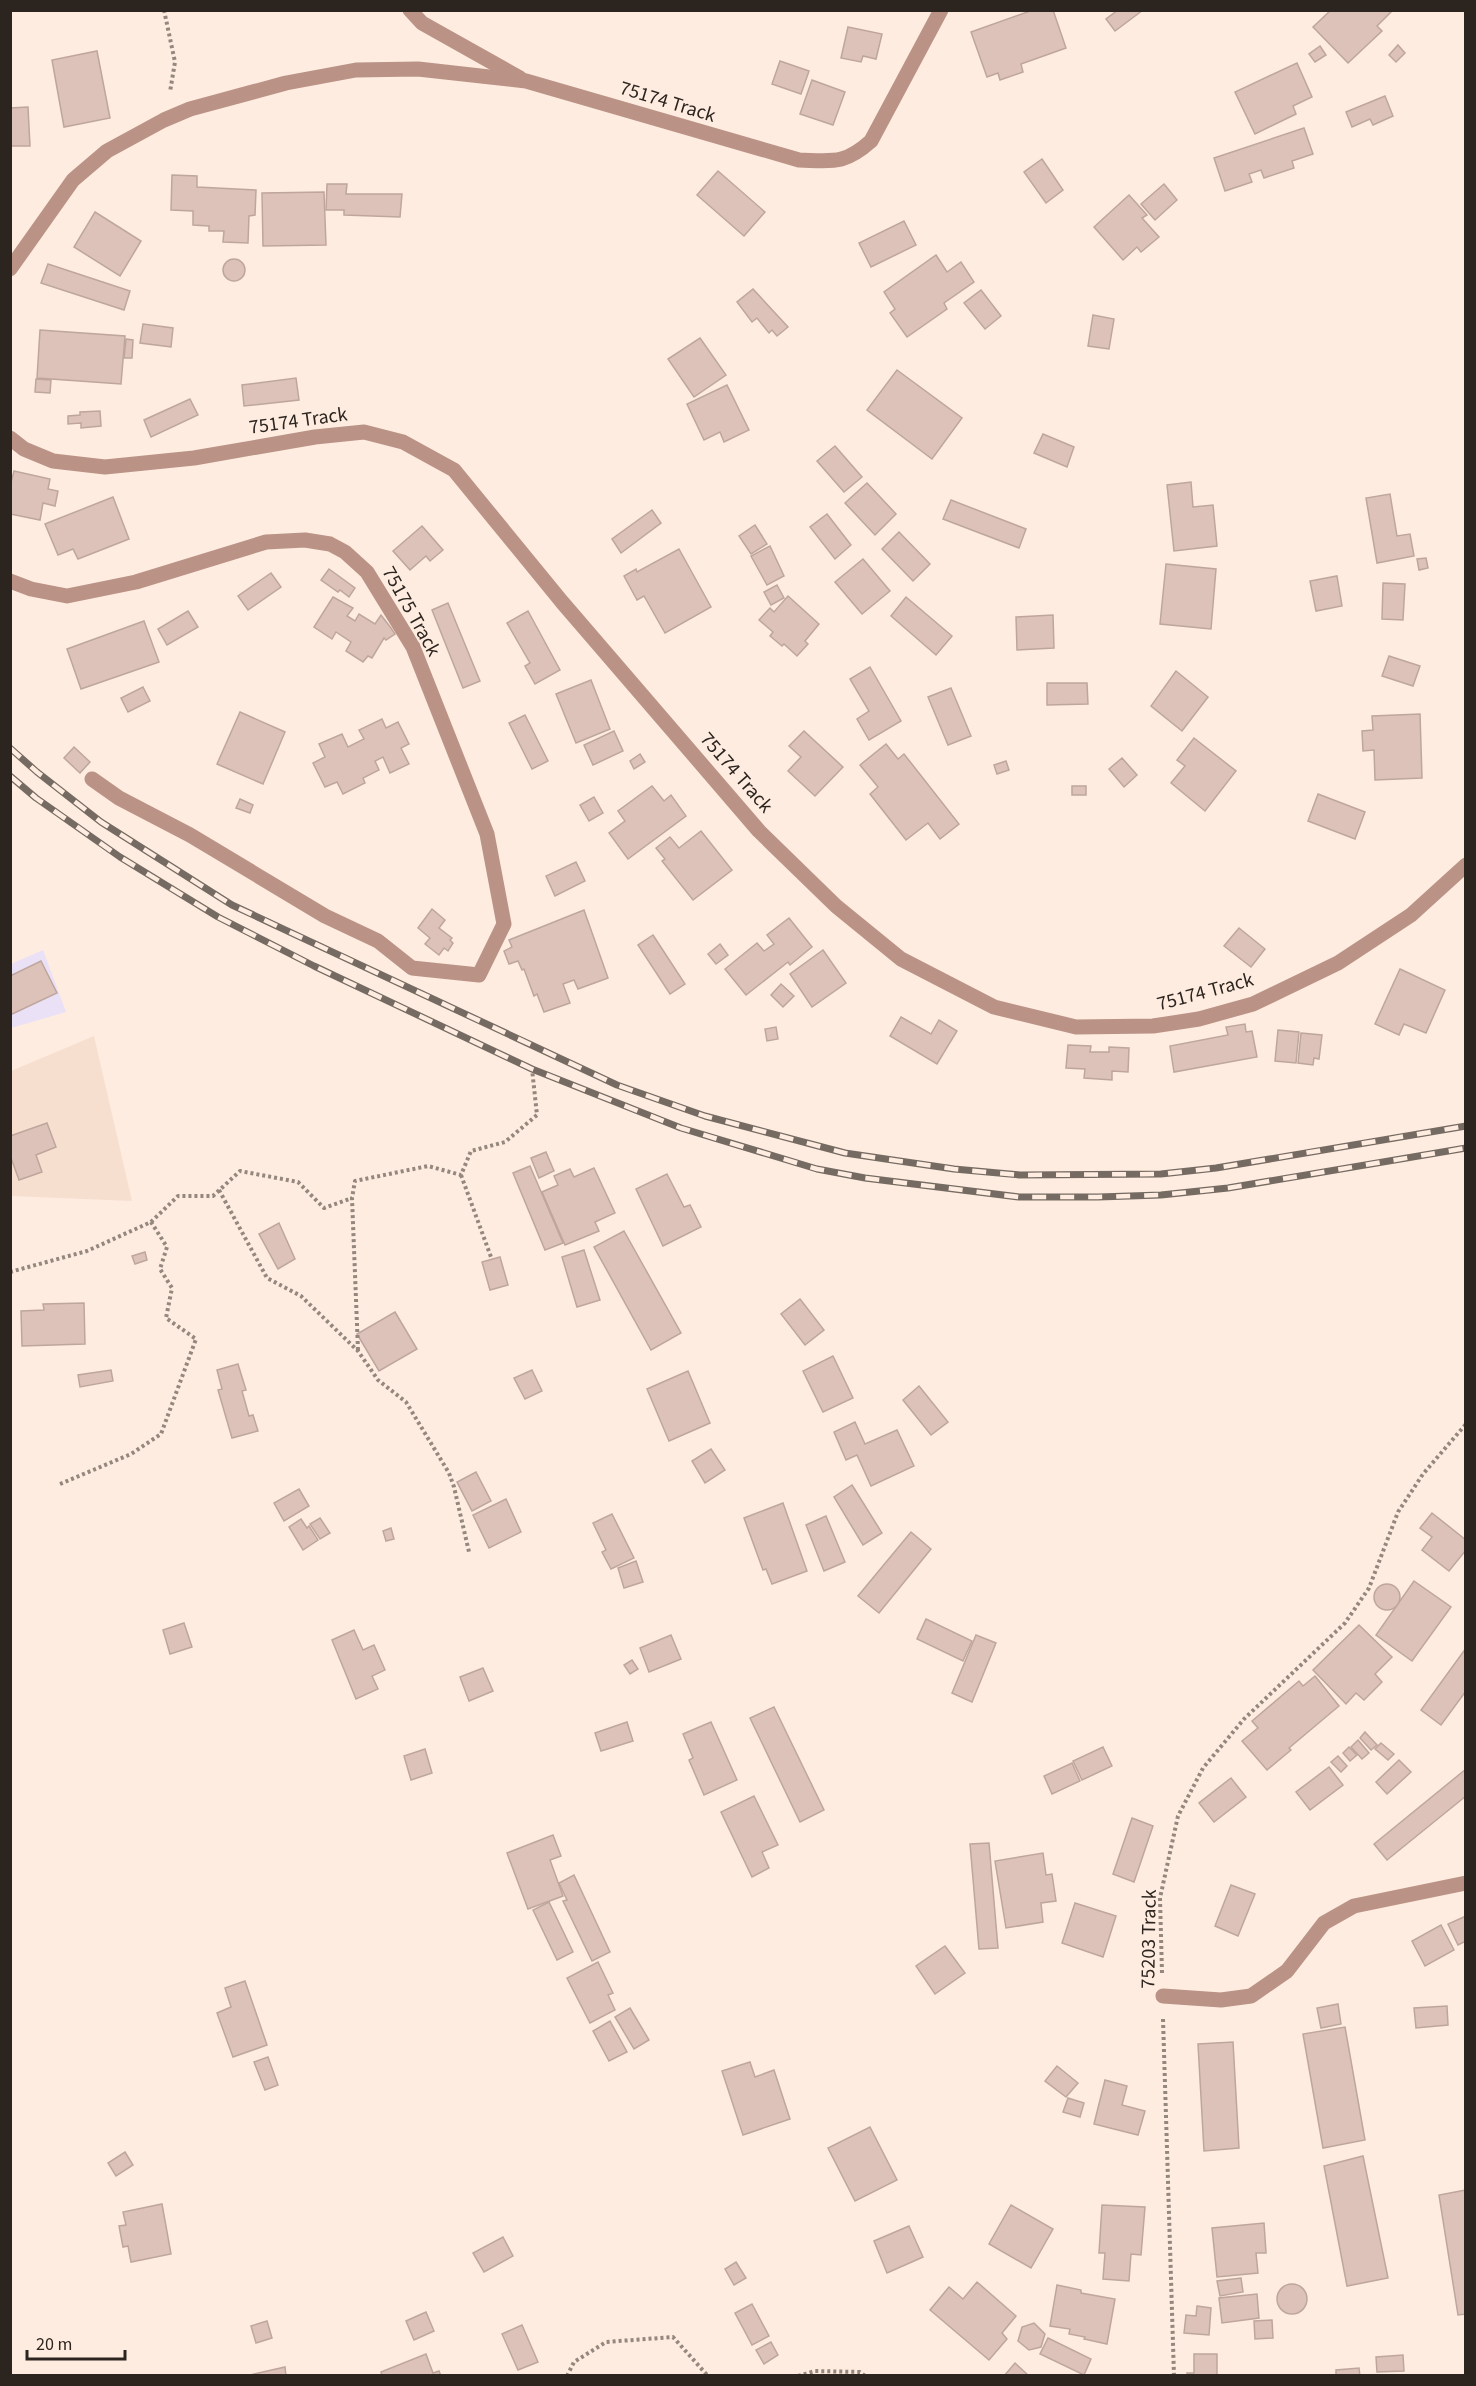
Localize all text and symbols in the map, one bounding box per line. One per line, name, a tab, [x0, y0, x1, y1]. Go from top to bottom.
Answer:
street label: 75174 Track	[616, 74, 719, 130]
street label: 75174 Track	[247, 400, 349, 442]
street label: 75175 Track	[375, 561, 447, 662]
street label: 75174 Track	[693, 726, 779, 819]
street label: 75174 Track	[1154, 966, 1257, 1018]
street label: 75203 Track	[1134, 1889, 1164, 1989]
scale bar	[27, 2323, 124, 2361]
text: 20 m	[36, 2332, 72, 2357]

